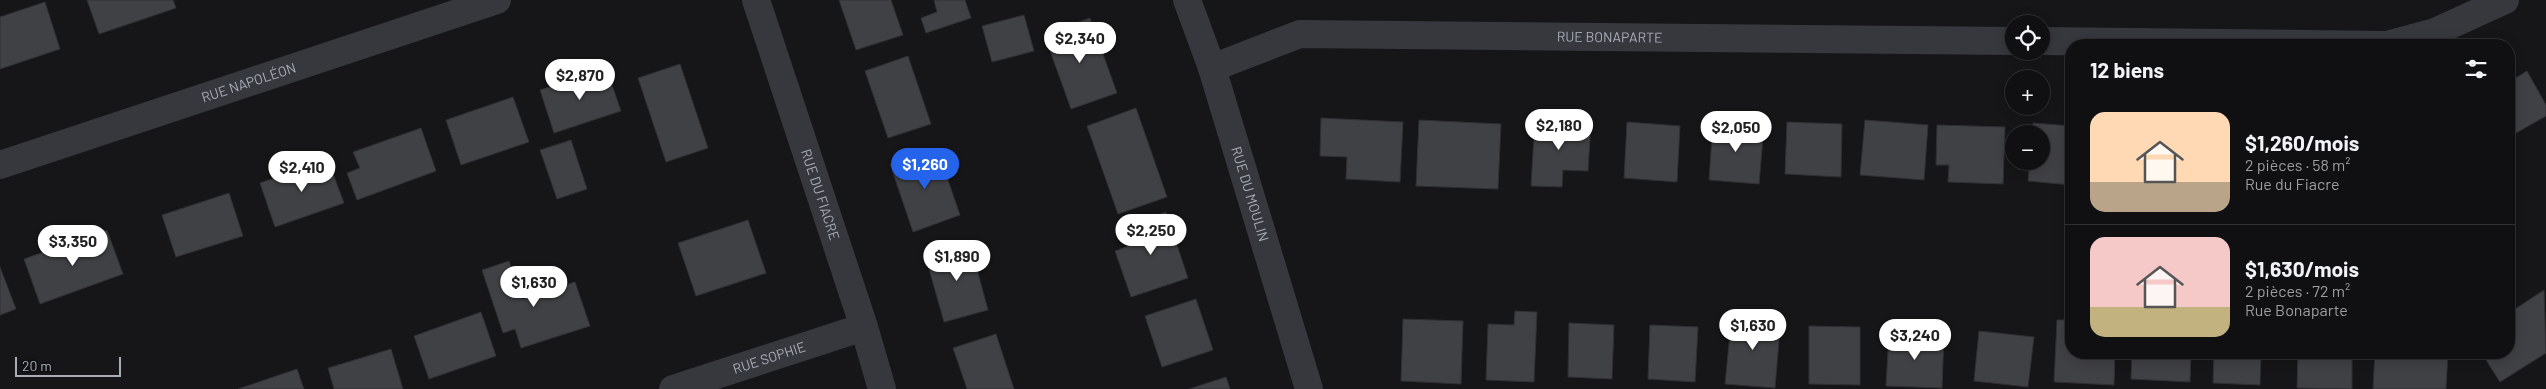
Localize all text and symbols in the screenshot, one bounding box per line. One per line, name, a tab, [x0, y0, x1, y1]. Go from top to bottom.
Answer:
map controls	[2005, 15, 2050, 170]
button: locate	[2005, 15, 2050, 60]
pin: $2,340	[1039, 22, 1121, 64]
text: $2,340	[1055, 28, 1105, 47]
street label: RUE BONAPARTE	[1557, 28, 1663, 46]
icon: filters	[2462, 55, 2490, 83]
text: 12 biens	[2090, 57, 2164, 82]
street label: RUE NAPOLÉON	[199, 58, 298, 106]
pin: $2,870	[539, 58, 621, 101]
text: $2,870	[556, 65, 604, 84]
button: +	[2005, 70, 2050, 115]
pin: $2,180	[1518, 108, 1600, 151]
pin: $2,050	[1695, 110, 1777, 153]
text: $2,180	[1536, 115, 1582, 134]
text: $2,050	[1712, 117, 1760, 136]
button: −	[2005, 125, 2050, 170]
text: $1,260/mois	[2245, 130, 2359, 155]
icon: home	[2130, 132, 2190, 192]
street label: RUE DU MOULIN	[1228, 144, 1273, 243]
street label: RUE DU FIACRE	[798, 147, 844, 242]
pin: $1,260	[884, 148, 966, 190]
pin: $2,410	[261, 150, 343, 193]
text: $1,260	[902, 154, 948, 173]
text: 2 pièces · 58 m²	[2245, 155, 2351, 174]
text: $2,410	[279, 157, 325, 176]
text: Rue du Fiacre	[2245, 174, 2340, 193]
pin: $2,250	[1110, 214, 1192, 256]
text: $2,250	[1126, 220, 1176, 239]
pin: $3,350	[32, 224, 114, 267]
text: $3,350	[49, 231, 97, 250]
pin: $1,890	[916, 240, 998, 282]
text: $1,890	[934, 246, 980, 265]
text: $1,630/mois	[2245, 256, 2359, 281]
icon: home	[2130, 257, 2190, 317]
pin: $1,630	[493, 266, 575, 308]
text: $1,630	[511, 272, 557, 291]
text: 2 pièces · 72 m²	[2245, 281, 2350, 300]
text: Rue Bonaparte	[2245, 300, 2348, 319]
pin: $1,630	[1712, 308, 1794, 351]
text: $1,630	[1730, 315, 1776, 334]
pin: $3,240	[1874, 318, 1956, 361]
text: $3,240	[1890, 325, 1940, 344]
street label: RUE SOPHIE	[730, 338, 807, 377]
scale bar	[15, 354, 121, 377]
text: 20 m	[22, 357, 52, 374]

